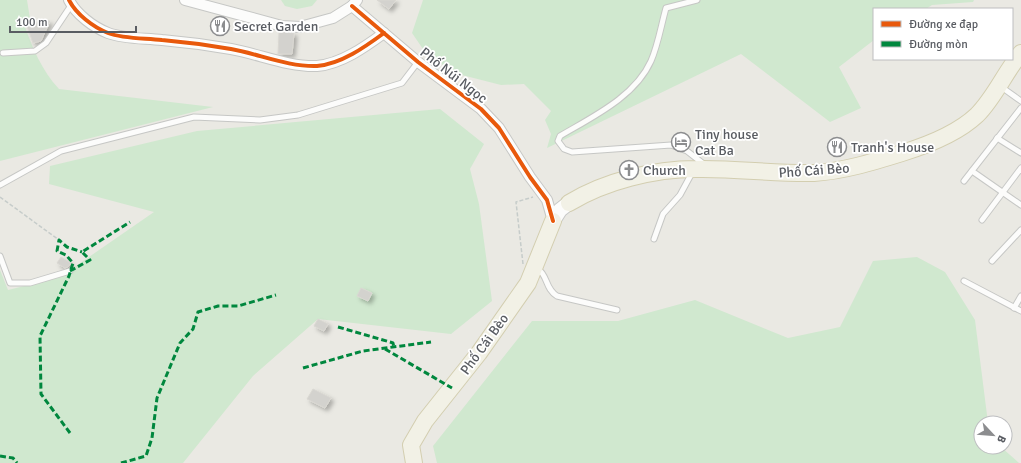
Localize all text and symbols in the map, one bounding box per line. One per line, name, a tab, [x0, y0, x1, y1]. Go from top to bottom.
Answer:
scale bar	[10, 8, 136, 34]
legend	[873, 8, 1013, 60]
text: 100 m	[16, 15, 48, 30]
restaurant icon: Secret Garden	[209, 15, 231, 37]
text: Đường xe đạp	[909, 17, 978, 32]
place label: Secret Garden	[234, 18, 318, 35]
text: Đường mòn	[909, 37, 968, 52]
street label: Phố Núi Ngọc	[417, 44, 491, 107]
place label: Tiny house Cat Ba	[695, 126, 758, 159]
hotel icon: Tiny house Cat Ba	[670, 131, 692, 153]
restaurant icon: Tranh's House	[826, 136, 848, 158]
place label: Tranh's House	[851, 139, 934, 156]
church icon: Church	[618, 159, 640, 181]
street label: Phố Cái Bèo	[778, 160, 850, 181]
place label: Church	[643, 162, 686, 179]
street label: Phố Cái Bèo	[457, 311, 512, 378]
north arrow	[973, 415, 1013, 455]
text: B	[994, 433, 1009, 445]

